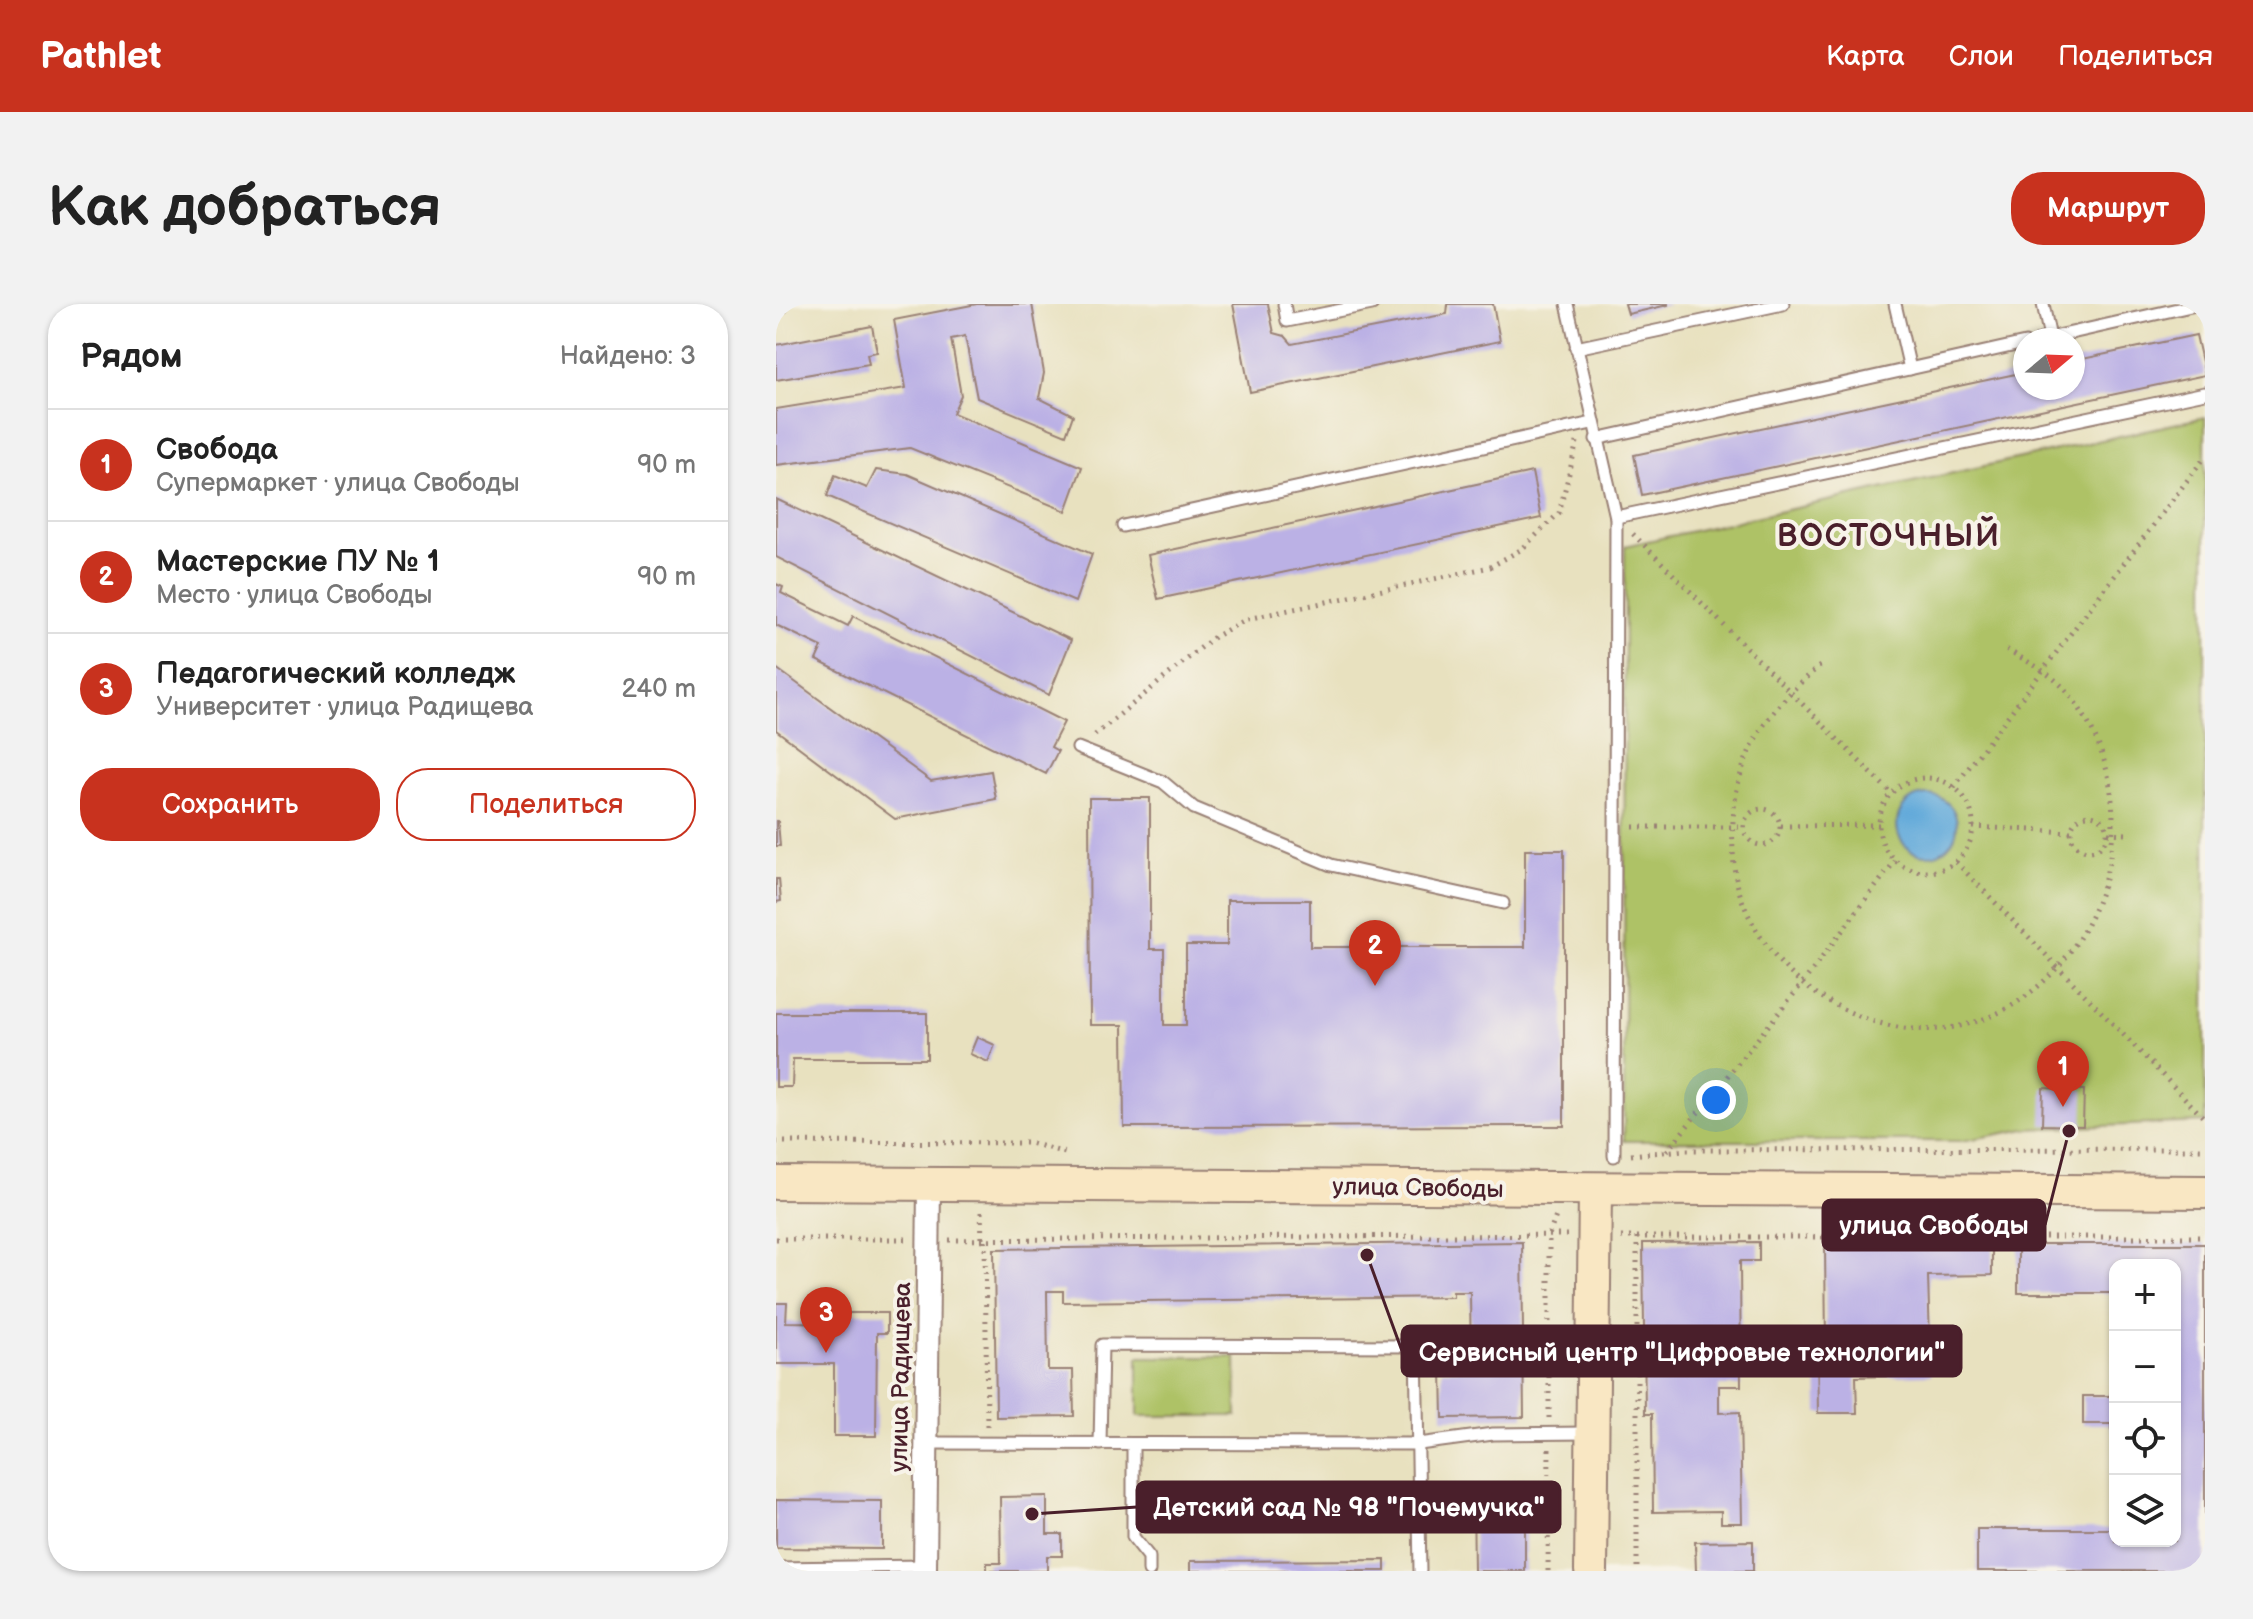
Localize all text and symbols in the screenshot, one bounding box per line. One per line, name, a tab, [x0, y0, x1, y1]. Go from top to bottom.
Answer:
text: Pathlet	[40, 34, 161, 79]
text: Карта	[1826, 40, 1905, 73]
text: Слои	[1949, 40, 2014, 73]
text: Поделиться	[2058, 40, 2213, 73]
button: Маршрут	[2011, 172, 2205, 245]
text: Как добраться	[48, 175, 441, 242]
north arrow	[2013, 328, 2085, 400]
text: Рядом	[80, 336, 182, 377]
text: Найдено: 3	[560, 341, 696, 372]
text: Свобода	[156, 432, 278, 468]
text: 1	[101, 450, 111, 481]
text: 90 m	[637, 450, 696, 481]
text: Супермаркет · улица Свободы	[156, 468, 520, 499]
district label: ВОСТОЧНЫЙ	[1777, 515, 2001, 556]
text: Мастерские ПУ № 1	[156, 544, 440, 580]
text: 2	[98, 562, 114, 593]
text: 90 m	[637, 562, 696, 593]
text: Место · улица Свободы	[156, 580, 432, 611]
text: Педагогический колледж	[156, 656, 515, 692]
text: 3	[98, 674, 114, 705]
text: 240 m	[621, 674, 696, 705]
text: Университет · улица Радищева	[156, 692, 534, 723]
button: Сохранить	[80, 768, 380, 841]
button: Поделиться	[396, 768, 696, 841]
pin: 2	[1349, 920, 1401, 986]
pin: 1	[2037, 1041, 2089, 1107]
your location	[1696, 1080, 1736, 1120]
street label: улица Свободы	[1332, 1172, 1504, 1204]
callout: улица Свободы	[1823, 1200, 2045, 1250]
text: улица Свободы	[1839, 1211, 2029, 1242]
map controls	[2109, 1259, 2181, 1547]
button: +	[2109, 1259, 2181, 1331]
street label: улица Радищева	[885, 1282, 917, 1472]
pin: 3	[800, 1287, 852, 1353]
callout: Сервисный центр "Цифровые технологии"	[1402, 1326, 1961, 1376]
button: −	[2109, 1331, 2181, 1403]
text: Сервисный центр "Цифровые технологии"	[1419, 1338, 1945, 1369]
button: locate	[2109, 1403, 2181, 1475]
button: layers	[2109, 1475, 2181, 1547]
callout: Детский сад № 98 "Почемучка"	[1137, 1482, 1560, 1532]
text: Детский сад № 98 "Почемучка"	[1153, 1493, 1545, 1524]

